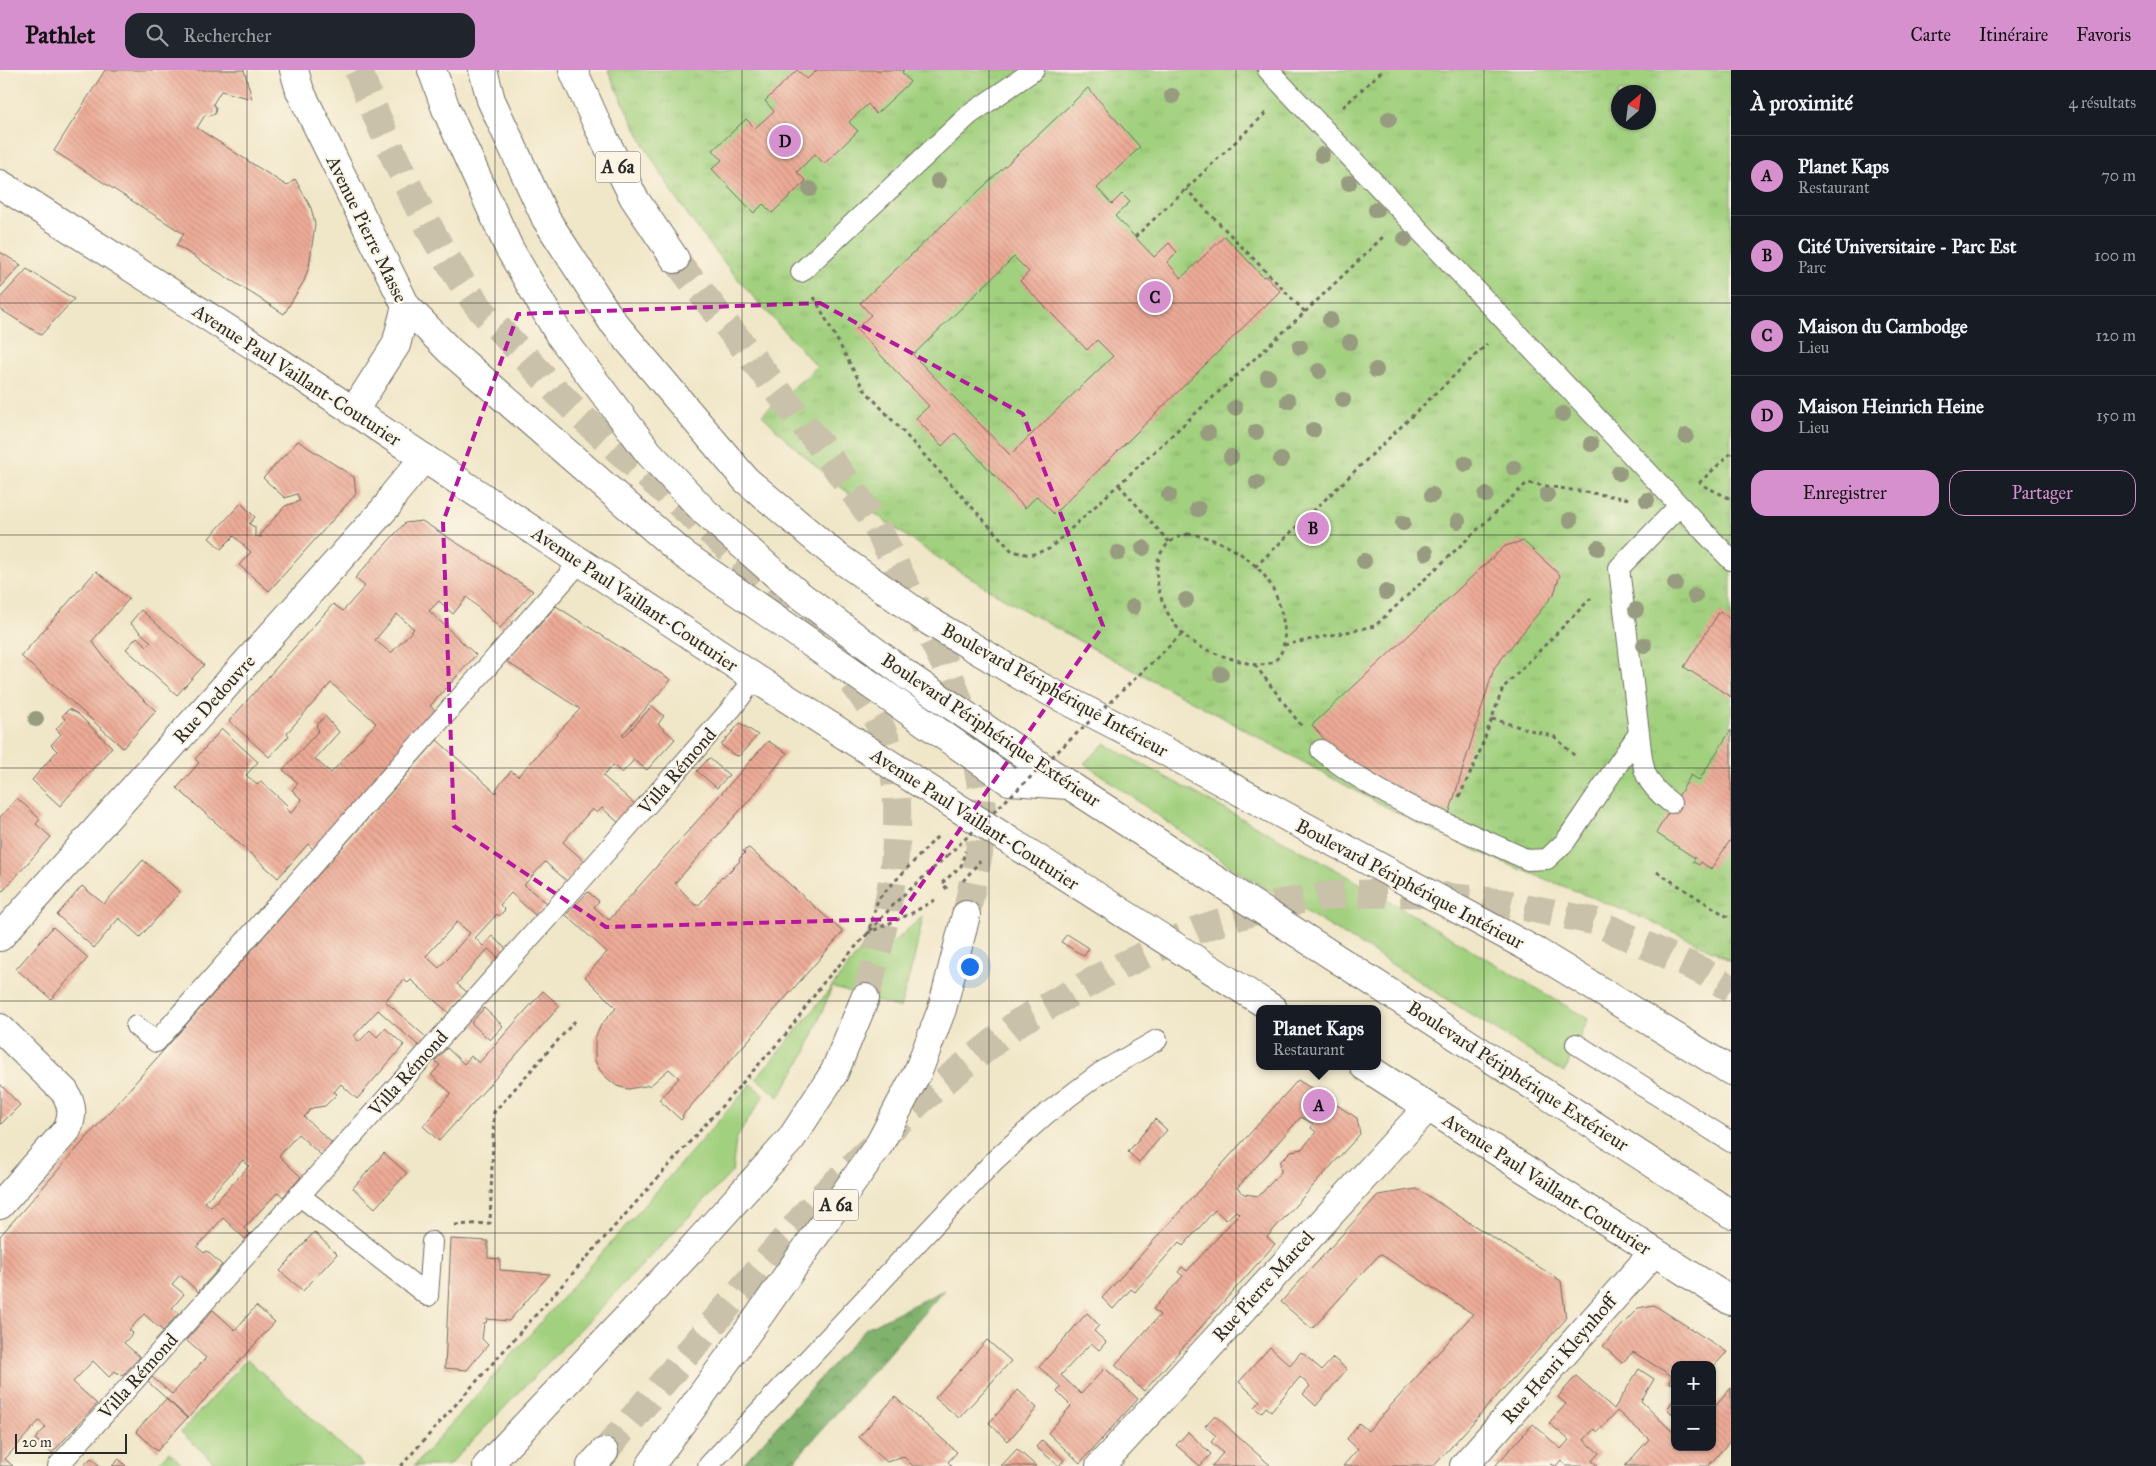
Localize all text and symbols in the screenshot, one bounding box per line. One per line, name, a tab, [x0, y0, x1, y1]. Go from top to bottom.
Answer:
search box	[125, 13, 475, 58]
text: Pathlet	[25, 20, 95, 50]
icon: search	[143, 21, 171, 49]
text: Rechercher	[183, 24, 271, 47]
text: Carte	[1911, 24, 1951, 46]
text: Itinéraire	[1979, 24, 2048, 46]
text: Favoris	[2076, 24, 2131, 46]
north arrow	[1611, 85, 1656, 130]
text: À proximité	[1751, 90, 1853, 116]
text: 4 résultats	[2069, 93, 2136, 112]
pin: D	[769, 122, 801, 160]
street label: Avenue Pierre Masse	[321, 151, 413, 306]
road number: A 6a	[596, 151, 640, 182]
text: Planet Kaps	[1798, 155, 1889, 178]
text: A	[1762, 166, 1772, 185]
text: 70 m	[2101, 166, 2136, 185]
text: Restaurant	[1798, 178, 1870, 197]
text: Cité Universitaire - Parc Est	[1798, 235, 2016, 258]
text: B	[1762, 246, 1772, 265]
text: 100 m	[2094, 246, 2136, 265]
text: Parc	[1798, 258, 1826, 277]
pin: C	[1139, 278, 1171, 316]
street label: Avenue Paul Vaillant-Couturier	[188, 298, 406, 452]
text: Maison du Cambodge	[1798, 315, 1968, 338]
text: C	[1762, 326, 1772, 345]
text: 120 m	[2096, 326, 2136, 345]
text: Lieu	[1798, 338, 1829, 357]
text: Maison Heinrich Heine	[1798, 395, 1984, 418]
text: D	[1761, 406, 1773, 425]
text: 150 m	[2096, 406, 2136, 425]
text: Lieu	[1798, 418, 1829, 437]
button: Enregistrer	[1751, 470, 1939, 516]
button: Partager	[1949, 470, 2136, 516]
pin: B	[1297, 509, 1329, 547]
street label: Avenue Paul Vaillant-Couturier	[527, 521, 743, 677]
street label: Boulevard Périphérique Intérieur	[937, 618, 1173, 763]
street label: Boulevard Périphérique Extérieur	[877, 648, 1106, 813]
street label: Rue Dedouvre	[168, 650, 260, 748]
street label: Villa Rémond	[632, 723, 721, 820]
street label: Avenue Paul Vaillant-Couturier	[866, 742, 1084, 896]
street label: Boulevard Périphérique Intérieur	[1291, 814, 1529, 955]
your location	[957, 954, 983, 980]
street label: Boulevard Périphérique Extérieur	[1403, 996, 1634, 1158]
popup	[1256, 1005, 1381, 1070]
text: Planet Kaps	[1273, 1017, 1364, 1040]
street label: Villa Rémond	[363, 1025, 453, 1121]
text: Restaurant	[1273, 1040, 1345, 1059]
pin: A	[1303, 1086, 1335, 1124]
street label: Avenue Paul Vaillant-Couturier	[1438, 1107, 1656, 1261]
road number: A 6a	[814, 1190, 858, 1220]
street label: Rue Pierre Marcel	[1207, 1225, 1319, 1346]
street label: Rue Henri Kleynhoff	[1497, 1287, 1624, 1428]
street label: Villa Rémond	[93, 1328, 183, 1424]
map controls	[1671, 1361, 1716, 1451]
button: +	[1671, 1361, 1716, 1406]
button: −	[1671, 1406, 1716, 1451]
scale bar	[15, 1431, 128, 1454]
text: 20 m	[22, 1434, 52, 1451]

